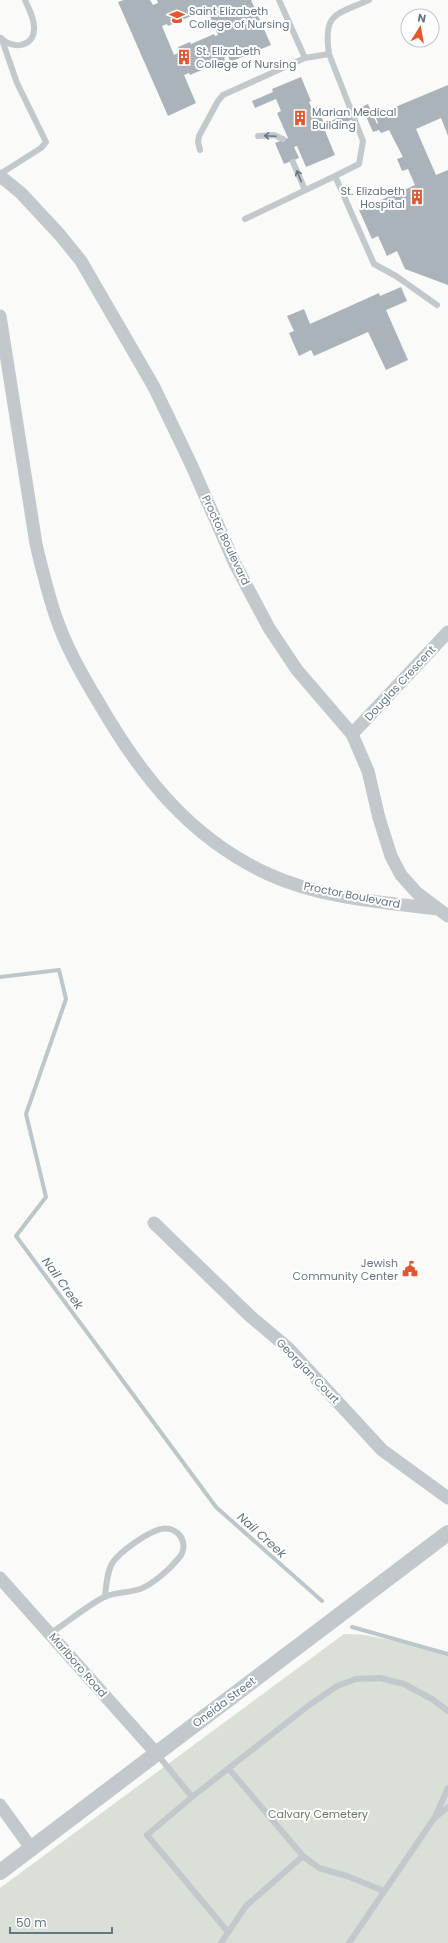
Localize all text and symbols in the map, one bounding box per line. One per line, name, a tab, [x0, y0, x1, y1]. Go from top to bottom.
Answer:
place label: Saint Elizabeth College of Nursing	[189, 3, 289, 32]
school or university icon: Saint Elizabeth College of Nursing	[168, 8, 186, 26]
north arrow	[400, 8, 440, 48]
text: N	[416, 10, 427, 27]
place label: St. Elizabeth College of Nursing	[196, 43, 296, 72]
building icon: St. Elizabeth College of Nursing	[175, 48, 193, 66]
place label: Marian Medical Building	[312, 104, 396, 133]
building icon: Marian Medical Building	[291, 109, 309, 127]
one-way arrow	[264, 133, 277, 140]
one-way arrow	[295, 170, 303, 182]
place label: St. Elizabeth Hospital	[340, 183, 405, 212]
building icon: St. Elizabeth Hospital	[408, 188, 426, 206]
street label: Proctor Boulevard	[198, 492, 254, 588]
street label: Douglas Crescent	[361, 642, 439, 724]
street label: Proctor Boulevard	[302, 878, 402, 912]
water label: Nail Creek	[38, 1253, 88, 1313]
place label: Jewish Community Center	[293, 1255, 398, 1284]
public building icon: Jewish Community Center	[401, 1260, 419, 1278]
street label: Georgian Court	[273, 1335, 343, 1407]
water label: Nail Creek	[234, 1508, 291, 1562]
street label: Marlboro Road	[45, 1629, 111, 1701]
street label: Oneida Street	[189, 1673, 259, 1731]
park label: Calvary Cemetery	[268, 1806, 369, 1822]
scale bar	[10, 1909, 112, 1935]
text: 50 m	[16, 1914, 47, 1931]

